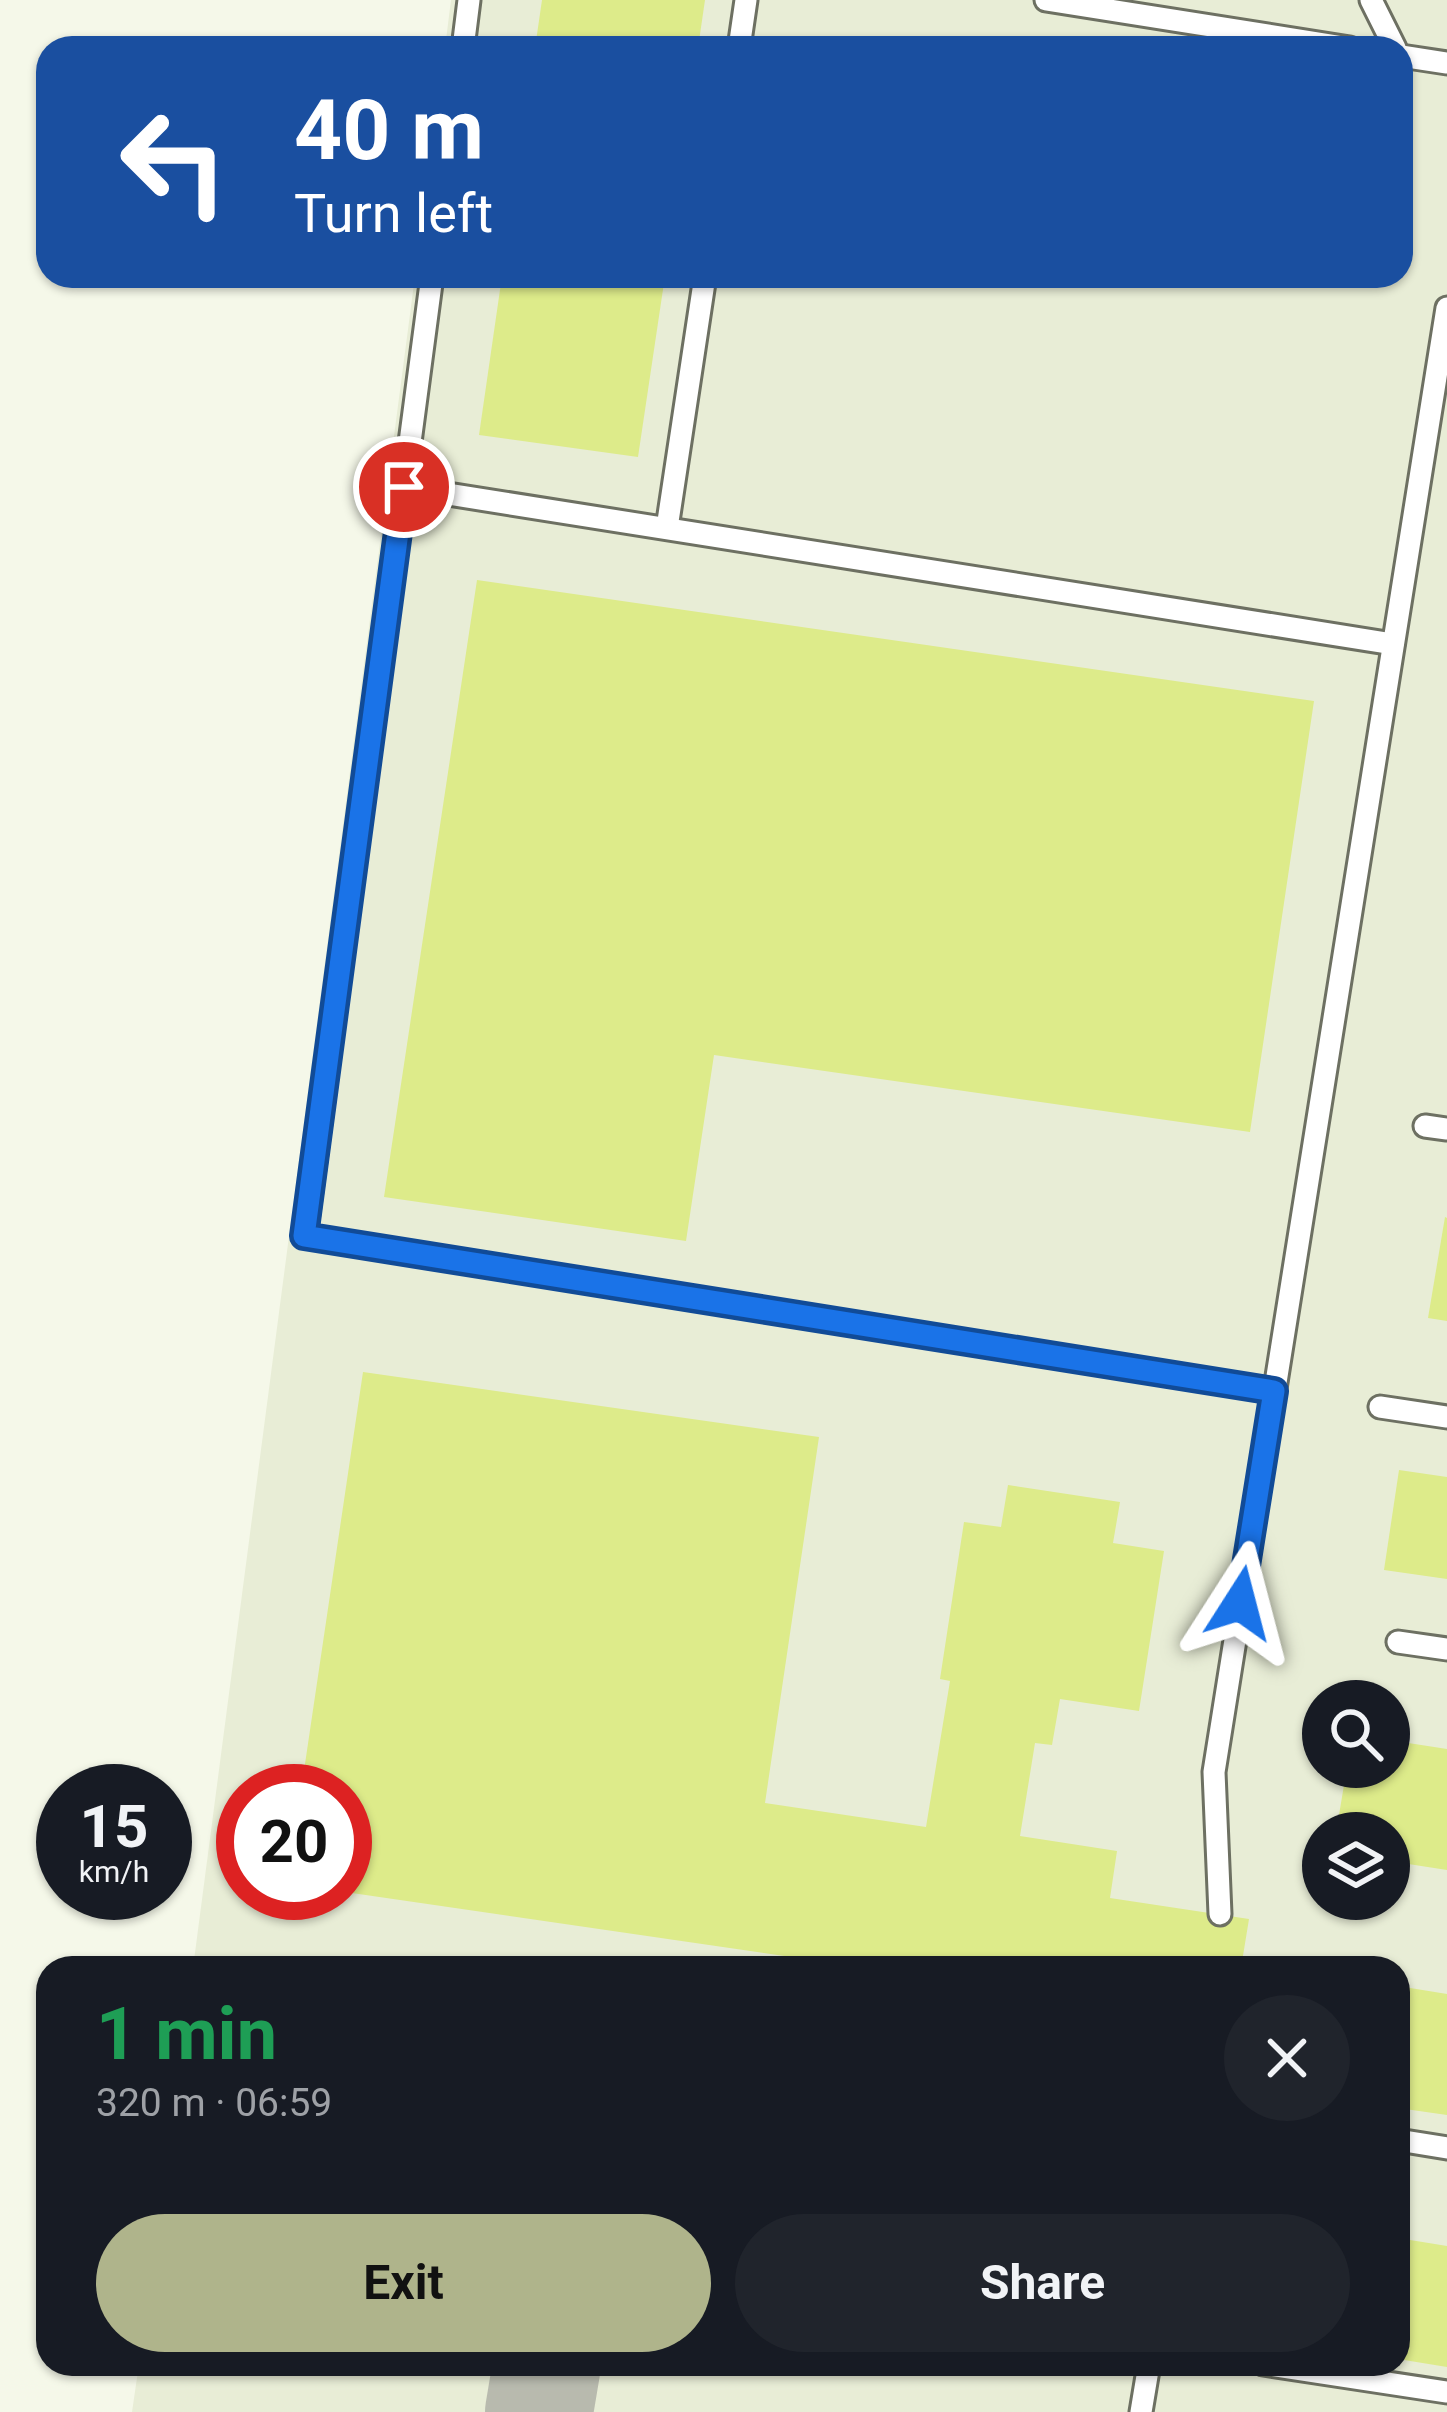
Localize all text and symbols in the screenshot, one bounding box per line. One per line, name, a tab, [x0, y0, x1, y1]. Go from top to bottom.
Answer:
text: 40 m	[294, 81, 484, 180]
icon: left	[96, 84, 252, 240]
text: Turn left	[294, 182, 493, 245]
pin	[353, 436, 455, 538]
icon: arrive	[371, 454, 437, 520]
position arrow	[1177, 1540, 1303, 1666]
map controls	[1302, 1680, 1410, 1920]
button: search	[1302, 1680, 1410, 1788]
speed limit sign: 20	[216, 1764, 372, 1920]
text: 15	[80, 1791, 148, 1862]
button: layers	[1302, 1812, 1410, 1920]
text: km/h	[79, 1854, 149, 1889]
text: 1 min	[96, 1992, 277, 2077]
button: close	[1224, 1995, 1350, 2121]
text: 320 m · 06:59	[96, 2080, 332, 2126]
button: Exit	[96, 2214, 711, 2352]
button: Share	[735, 2214, 1350, 2352]

